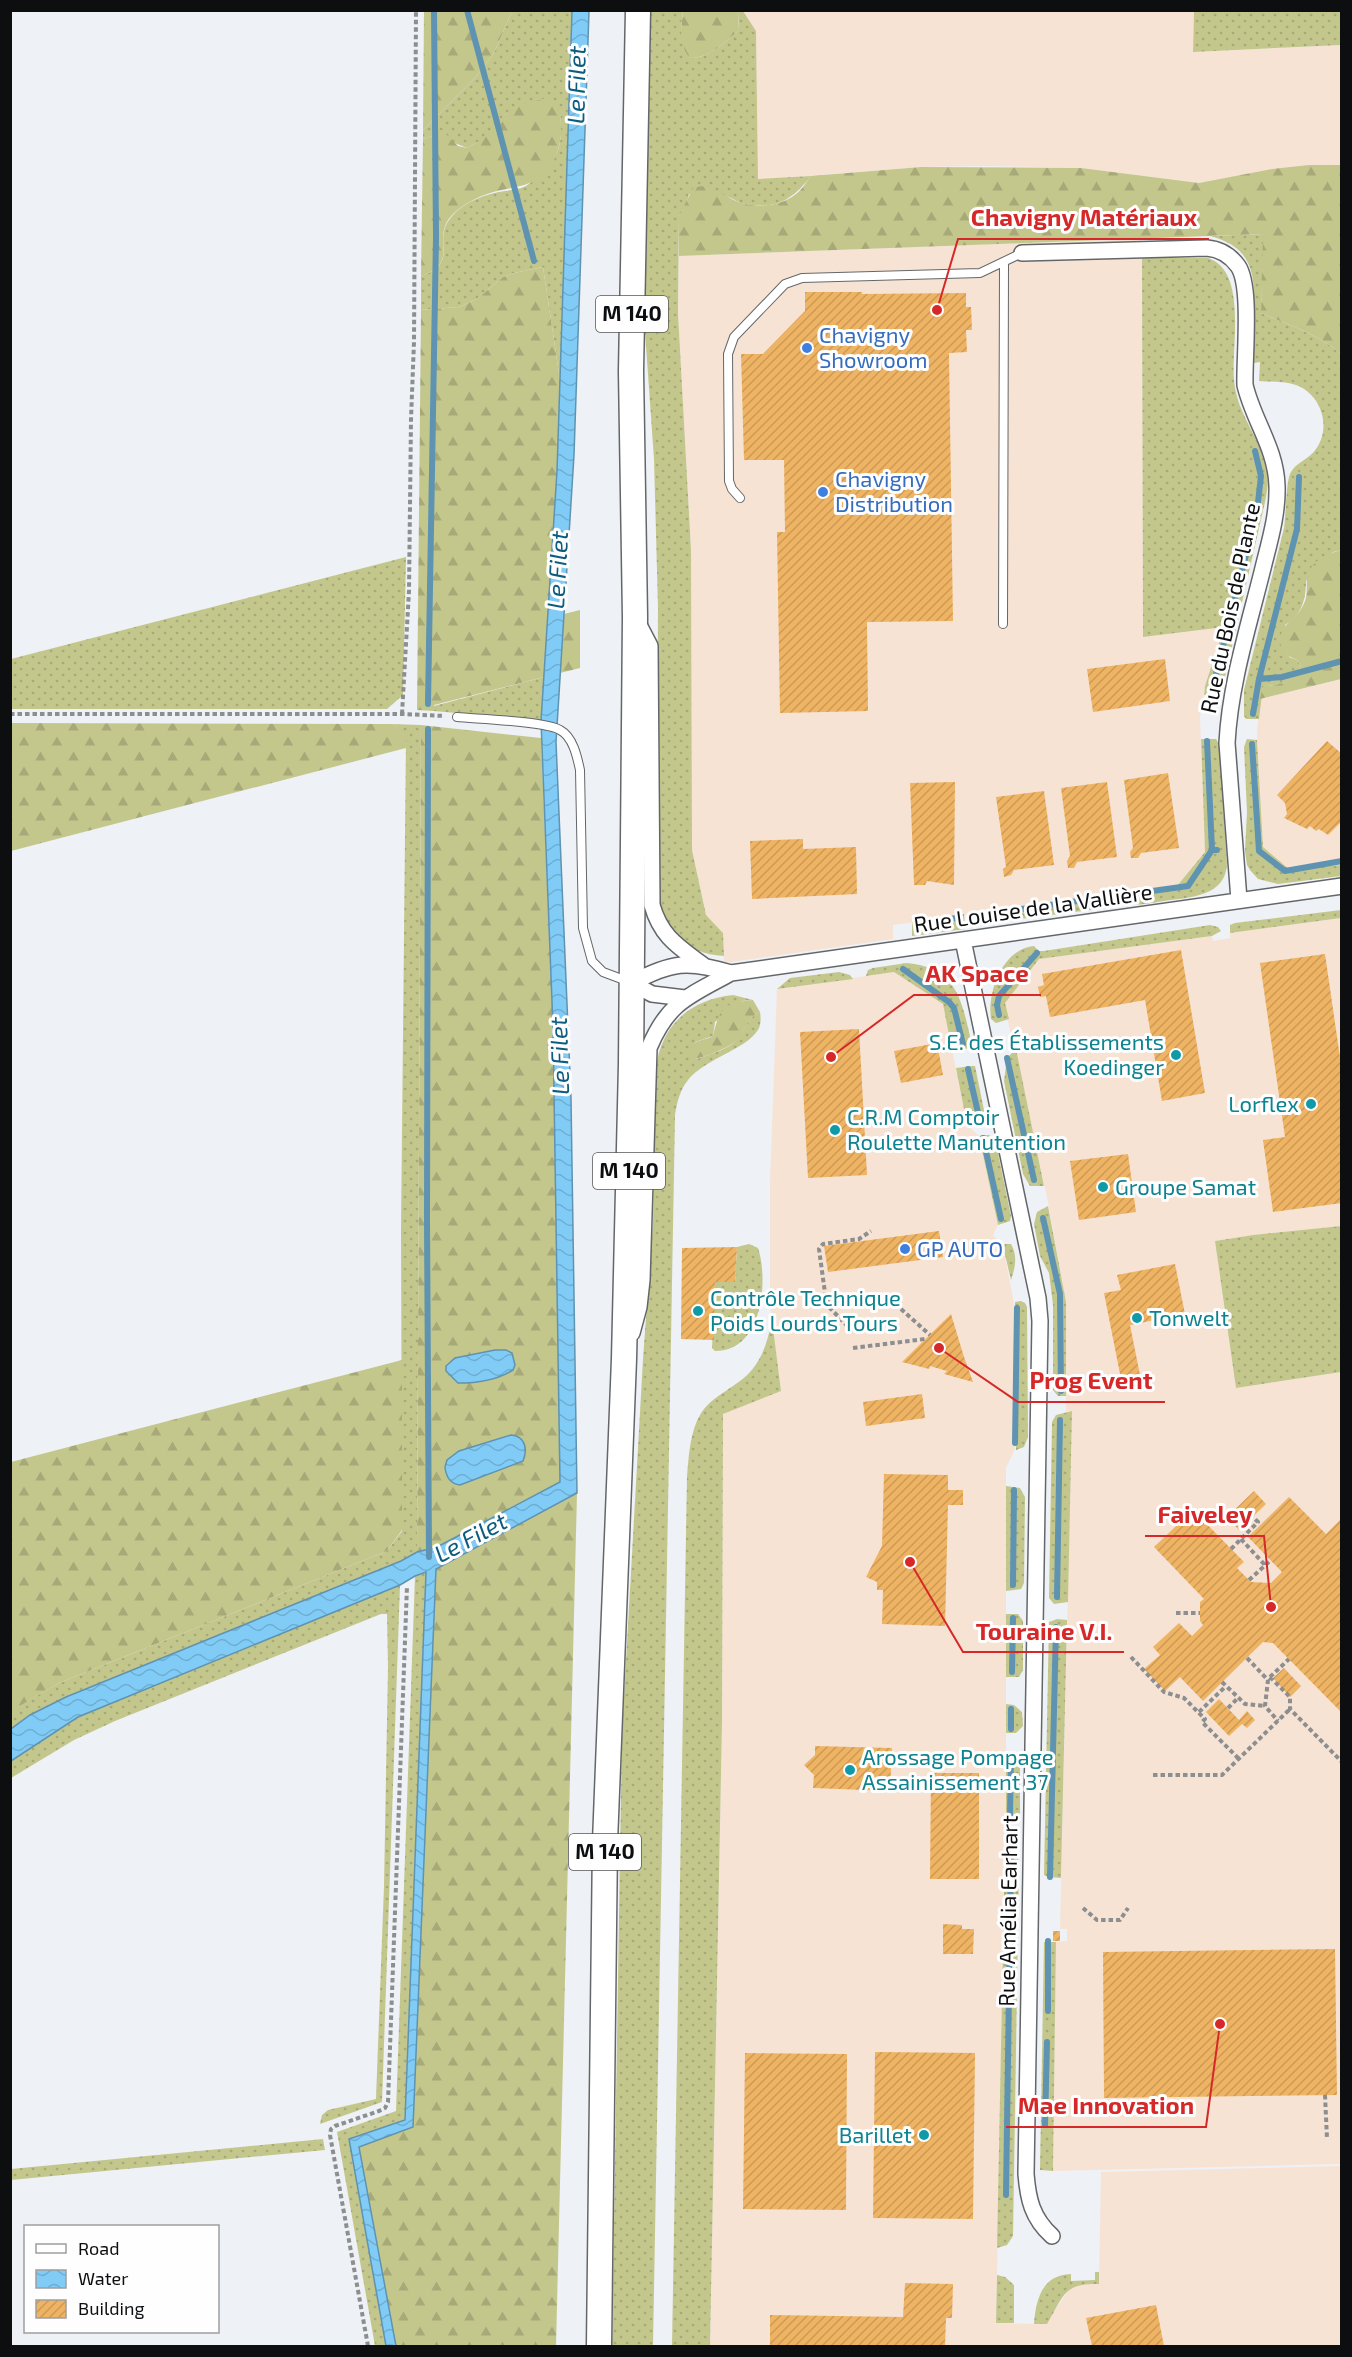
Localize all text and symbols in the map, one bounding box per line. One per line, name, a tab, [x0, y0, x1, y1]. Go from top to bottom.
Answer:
water label: Le Filet	[560, 45, 591, 124]
callout: Chavigny Matériaux	[958, 197, 1209, 239]
text: Chavigny Matériaux	[971, 202, 1198, 231]
road number: M 140	[596, 296, 668, 332]
place label: Chavigny Showroom	[819, 321, 927, 372]
marker: Chavigny Showroom	[800, 341, 814, 355]
place label: Chavigny Distribution	[835, 465, 953, 516]
marker: Chavigny Distribution	[816, 485, 830, 499]
street label: Rue du Bois de Plante	[1194, 500, 1264, 715]
water label: Le Filet	[540, 529, 573, 610]
street label: Rue Louise de la Vallière	[912, 877, 1154, 937]
callout: AK Space	[914, 953, 1041, 995]
text: AK Space	[925, 958, 1029, 987]
water label: Le Filet	[543, 1016, 574, 1096]
place label: S.E. des Établissements Koedinger	[929, 1028, 1164, 1079]
marker: S.E. des Établissements Koedinger	[1169, 1048, 1183, 1062]
place label: Lorflex	[1228, 1090, 1299, 1116]
marker: Lorflex	[1304, 1097, 1318, 1111]
place label: C.R.M Comptoir Roulette Manutention	[847, 1103, 1066, 1154]
marker: C.R.M Comptoir Roulette Manutention	[828, 1123, 842, 1137]
road number: M 140	[593, 1153, 665, 1189]
place label: Groupe Samat	[1115, 1173, 1256, 1199]
marker: Groupe Samat	[1096, 1180, 1110, 1194]
place label: GP AUTO	[917, 1235, 1003, 1261]
marker: GP AUTO	[898, 1242, 912, 1256]
place label: Contrôle Technique Poids Lourds Tours	[710, 1284, 901, 1335]
marker: Contrôle Technique Poids Lourds Tours	[691, 1304, 705, 1318]
place label: Tonwelt	[1149, 1304, 1229, 1330]
marker: Tonwelt	[1130, 1311, 1144, 1325]
callout: Prog Event	[1018, 1360, 1165, 1402]
text: Prog Event	[1029, 1365, 1153, 1394]
callout: Faiveley	[1145, 1494, 1264, 1536]
text: Faiveley	[1158, 1499, 1253, 1528]
water label: Le Filet	[429, 1505, 512, 1568]
callout: Touraine V.I.	[963, 1610, 1124, 1652]
text: Touraine V.I.	[976, 1616, 1112, 1645]
place label: Arossage Pompage Assainissement 37	[862, 1743, 1054, 1794]
marker: Arossage Pompage Assainissement 37	[843, 1763, 857, 1777]
street label: Rue Amélia Earhart	[992, 1815, 1022, 2007]
road number: M 140	[569, 1834, 641, 1870]
callout: Mae Innovation	[1006, 2085, 1206, 2127]
text: Mae Innovation	[1018, 2090, 1194, 2119]
place label: Barillet	[839, 2121, 912, 2147]
marker: Barillet	[917, 2128, 931, 2142]
legend	[24, 2225, 219, 2333]
text: Road	[78, 2237, 119, 2259]
text: Water	[78, 2267, 128, 2289]
text: Building	[78, 2297, 145, 2319]

